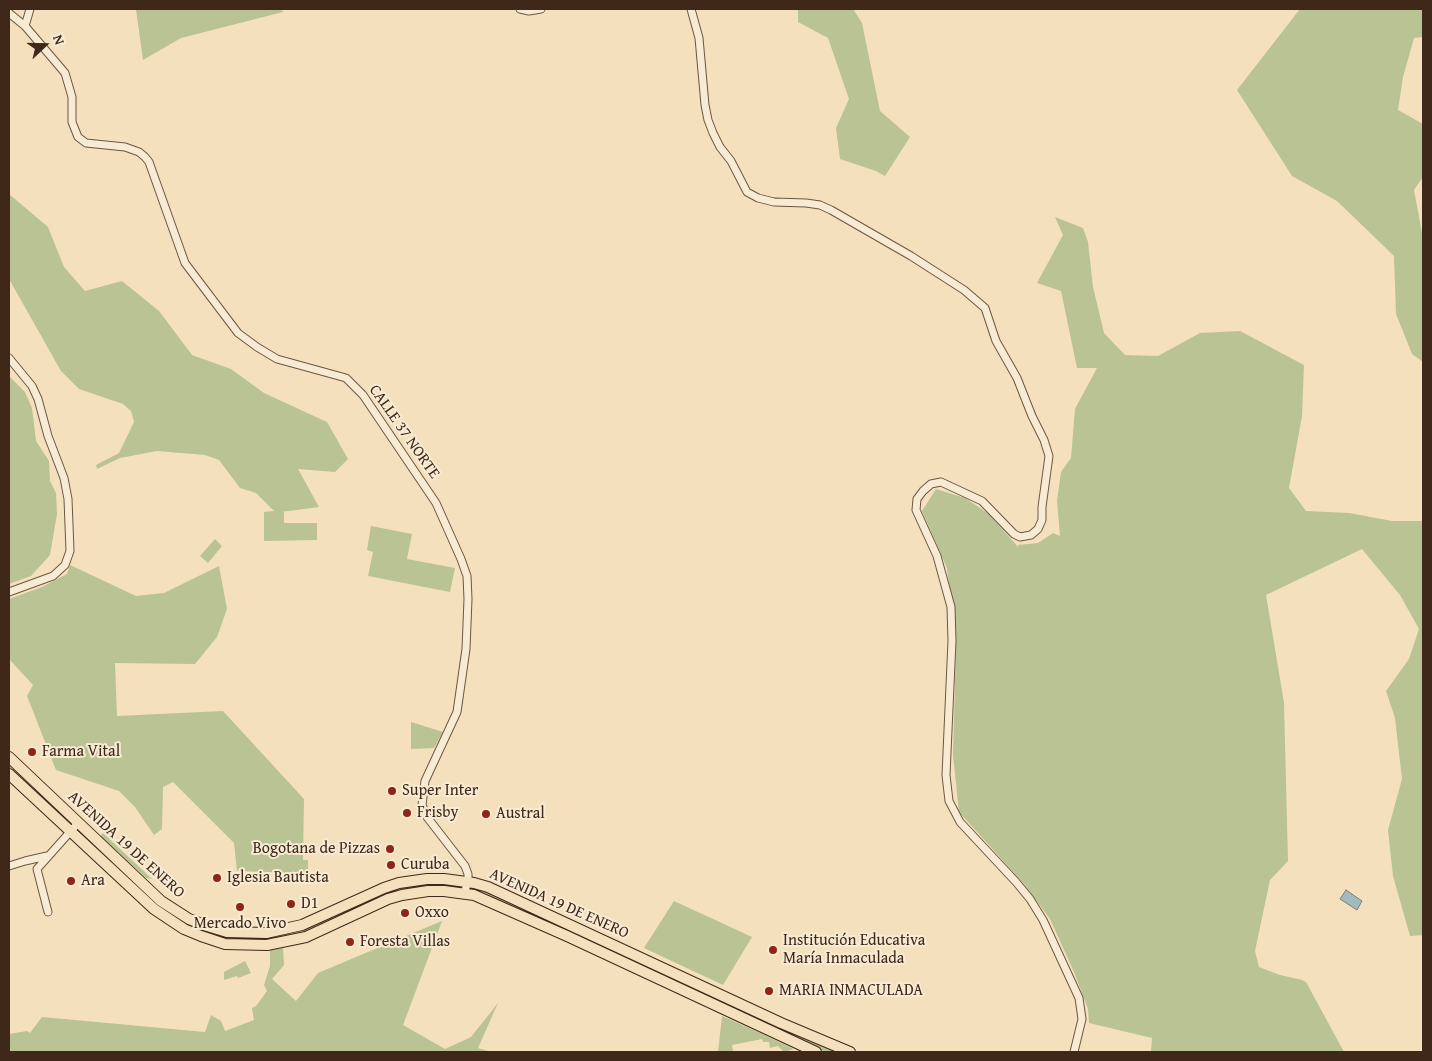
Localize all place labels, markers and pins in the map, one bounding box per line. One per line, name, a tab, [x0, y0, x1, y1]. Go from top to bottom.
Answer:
place label: Farma Vital	[42, 742, 120, 762]
marker: Farma Vital	[26, 746, 38, 758]
place label: Super Inter	[402, 781, 478, 801]
marker: Super Inter	[386, 785, 398, 797]
place label: Frisby	[417, 803, 458, 823]
place label: Austral	[496, 804, 545, 824]
marker: Frisby	[401, 807, 413, 819]
marker: Austral	[480, 808, 492, 820]
place label: Bogotana de Pizzas	[253, 839, 380, 859]
marker: Bogotana de Pizzas	[384, 843, 396, 855]
place label: Curuba	[401, 855, 449, 875]
marker: Curuba	[385, 859, 397, 871]
place label: Iglesia Bautista	[227, 868, 329, 888]
place label: Ara	[81, 871, 105, 891]
marker: Iglesia Bautista	[211, 872, 223, 884]
marker: Ara	[65, 875, 77, 887]
place label: D1	[301, 894, 318, 914]
marker: D1	[285, 898, 297, 910]
marker: Mercado Vivo	[234, 901, 246, 913]
place label: Oxxo	[415, 903, 449, 923]
marker: Oxxo	[399, 907, 411, 919]
place label: Mercado Vivo	[194, 914, 286, 934]
place label: Institución Educativa María Inmaculada	[783, 931, 925, 969]
place label: Foresta Villas	[360, 932, 450, 952]
marker: Foresta Villas	[344, 936, 356, 948]
marker: Institución Educativa María Inmaculada	[767, 944, 779, 956]
place label: MARIA INMACULADA	[779, 981, 923, 1001]
marker: MARIA INMACULADA	[763, 985, 775, 997]

